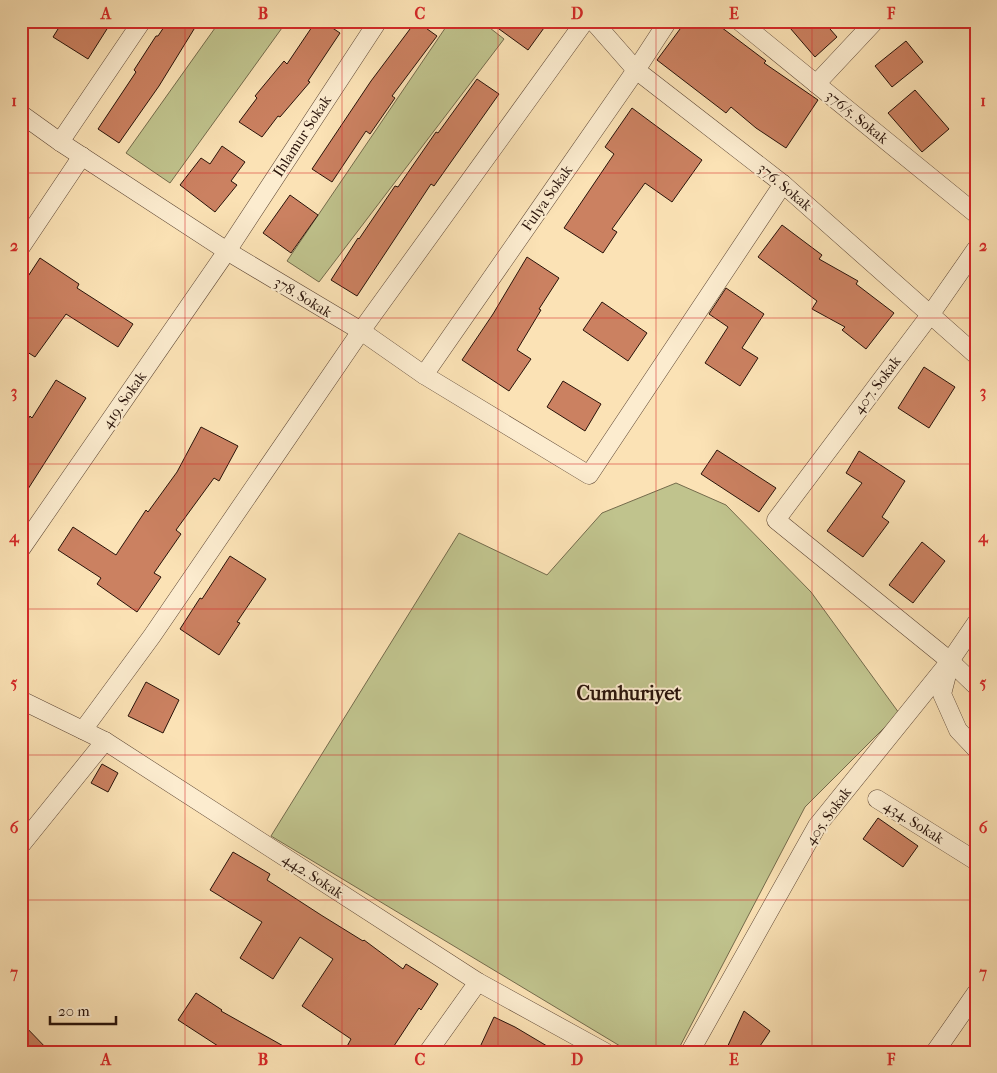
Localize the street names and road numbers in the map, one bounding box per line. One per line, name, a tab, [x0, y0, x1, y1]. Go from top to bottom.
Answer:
street label: 376/5. Sokak	[822, 86, 892, 148]
street label: Ihlamur Sokak	[269, 92, 335, 180]
street label: 376. Sokak	[754, 159, 816, 215]
street label: Fulya Sokak	[518, 162, 576, 234]
street label: 378. Sokak	[271, 273, 336, 321]
street label: 407. Sokak	[849, 352, 905, 418]
street label: 419. Sokak	[98, 368, 150, 432]
street label: 405. Sokak	[801, 783, 855, 849]
street label: 434. Sokak	[880, 796, 948, 848]
street label: 442. Sokak	[279, 850, 347, 903]

